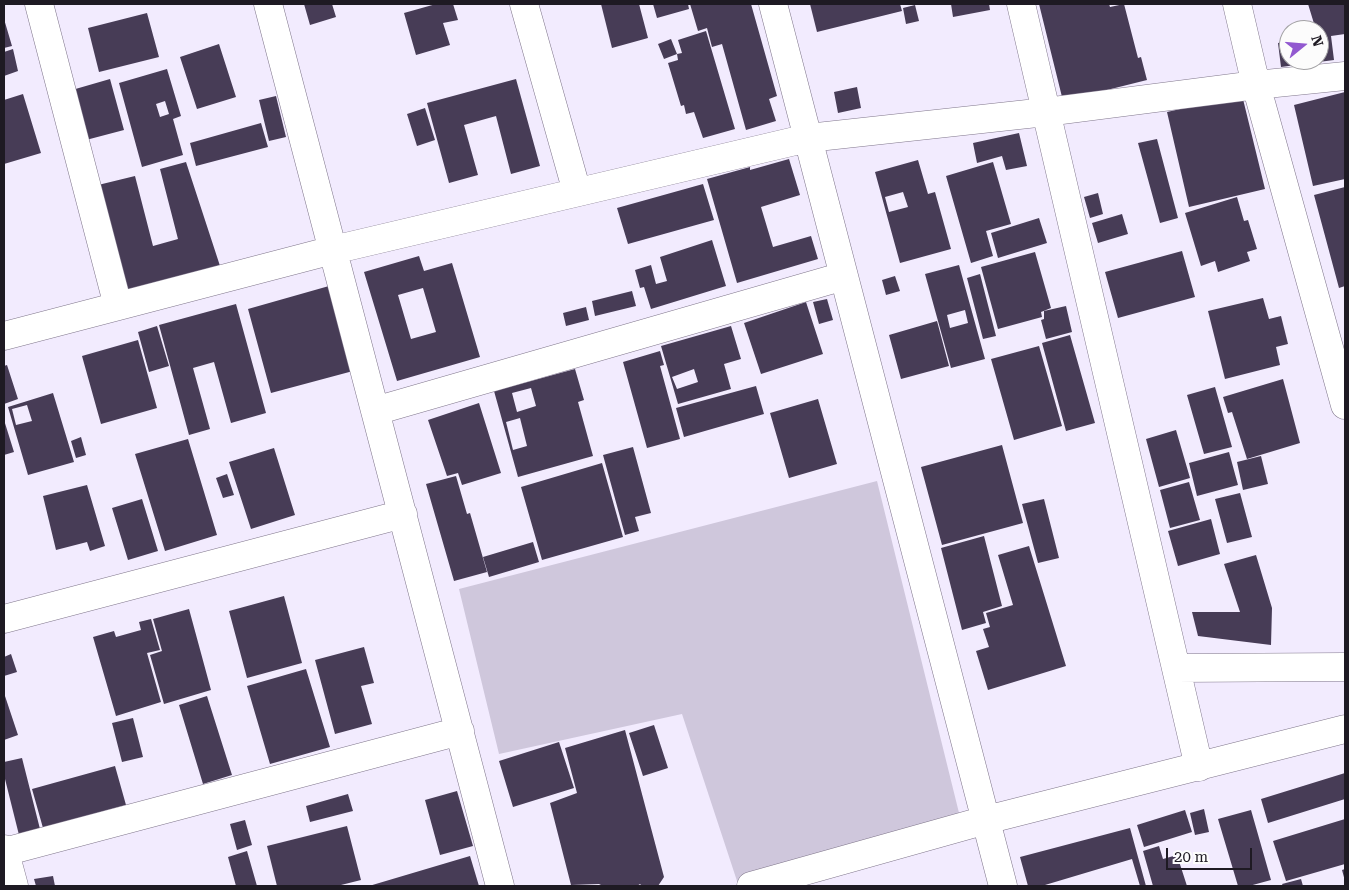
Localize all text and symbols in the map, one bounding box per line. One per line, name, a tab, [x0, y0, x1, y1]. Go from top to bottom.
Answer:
north arrow	[1279, 20, 1329, 70]
text: N	[1308, 33, 1327, 48]
scale bar	[1169, 838, 1255, 870]
text: 20 m	[1174, 848, 1208, 866]

